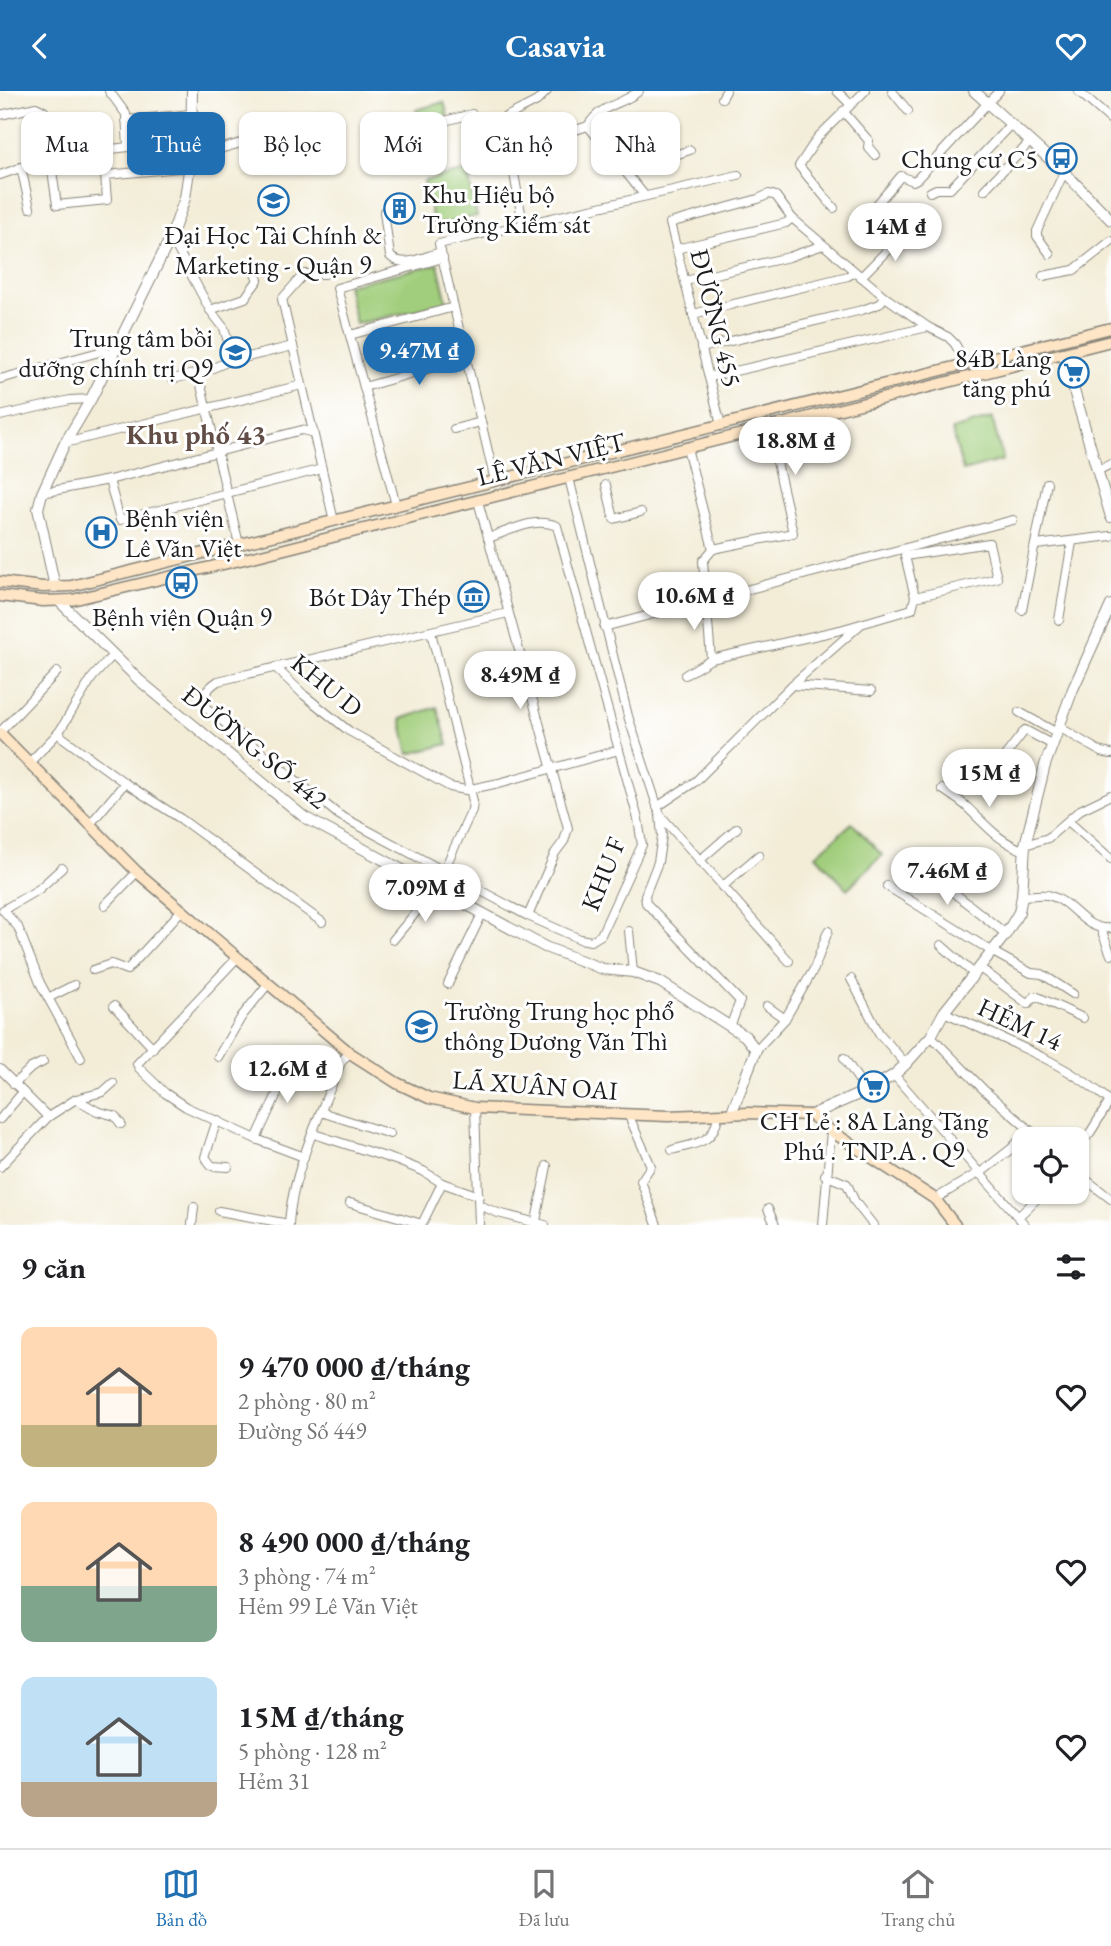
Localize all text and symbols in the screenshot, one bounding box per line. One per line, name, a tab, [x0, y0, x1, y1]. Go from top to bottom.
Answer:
text: Casavia	[506, 25, 606, 67]
icon: back	[21, 27, 59, 65]
icon: heart	[1052, 27, 1090, 65]
chip: Mua	[21, 112, 113, 175]
chip: Thuê	[127, 112, 225, 175]
chip: Bộ lọc	[239, 112, 346, 175]
chip: Mới	[360, 112, 447, 175]
chip: Căn hộ	[461, 112, 577, 175]
chip: Nhà	[591, 112, 680, 175]
place label: Chung cư C5	[901, 142, 1038, 176]
bus stop icon: Chung cư C5	[1044, 142, 1078, 176]
place label: Khu Hiệu bộ Trường Kiểm sát	[422, 177, 590, 241]
school or university icon: Đại Học Tài Chính & Marketing - Quận 9	[256, 183, 290, 217]
building icon: Khu Hiệu bộ Trường Kiểm sát	[382, 192, 416, 226]
pin: 14M ₫	[846, 204, 944, 263]
text: 14M ₫	[864, 211, 926, 241]
place label: Đại Học Tài Chính & Marketing - Quận 9	[164, 218, 382, 282]
street label: ĐƯỜNG 455	[682, 246, 750, 390]
place label: Trung tâm bồi dưỡng chính trị Q9	[18, 321, 214, 385]
pin: 9.47M ₫	[354, 327, 484, 387]
text: 9.47M ₫	[379, 335, 459, 365]
school or university icon: Trung tâm bồi dưỡng chính trị Q9	[219, 336, 253, 370]
place label: 84B Làng tăng phú	[955, 341, 1052, 405]
supermarket icon: 84B Làng tăng phú	[1057, 356, 1091, 390]
district label: Khu phố 43	[126, 416, 266, 452]
pin: 18.8M ₫	[730, 417, 860, 477]
street label: LÊ VĂN VIỆT	[473, 424, 629, 494]
text: 18.8M ₫	[755, 425, 835, 455]
place label: Bệnh viện Lê Văn Việt	[125, 501, 241, 565]
hospital icon: Bệnh viện Lê Văn Việt	[85, 516, 119, 550]
bus stop icon: Bệnh viện Quận 9	[165, 565, 199, 599]
pin: 10.6M ₫	[629, 573, 759, 632]
place label: Bót Dây Thép	[309, 580, 451, 614]
museum icon: Bót Dây Thép	[457, 580, 491, 614]
text: 10.6M ₫	[654, 580, 734, 610]
place label: Bệnh viện Quận 9	[92, 600, 272, 634]
street label: KHU D	[284, 646, 370, 724]
pin: 8.49M ₫	[455, 651, 585, 711]
text: 8.49M ₫	[480, 659, 560, 689]
street label: ĐƯỜNG SỐ 442	[175, 678, 335, 817]
pin: 15M ₫	[940, 749, 1038, 809]
text: 15M ₫	[958, 757, 1020, 787]
street label: KHU F	[573, 832, 633, 916]
pin: 7.46M ₫	[882, 847, 1012, 907]
text: 7.46M ₫	[907, 855, 987, 885]
pin: 7.09M ₫	[360, 865, 490, 924]
text: 7.09M ₫	[385, 872, 465, 902]
street label: HẺM 14	[972, 990, 1068, 1058]
place label: Trường Trung học phổ thông Dương Văn Thì	[444, 994, 674, 1058]
school or university icon: Trường Trung học phổ thông Dương Văn Thì	[404, 1009, 438, 1043]
pin: 12.6M ₫	[222, 1045, 352, 1105]
text: 12.6M ₫	[247, 1053, 327, 1083]
street label: LÃ XUÂN OAI	[451, 1062, 619, 1108]
supermarket icon: CH Lẻ : 8A Làng Tăng Phú . TNP.A . Q9	[857, 1069, 891, 1103]
place label: CH Lẻ : 8A Làng Tăng Phú . TNP.A . Q9	[760, 1104, 989, 1168]
map controls	[1012, 1127, 1089, 1204]
button: locate	[1012, 1127, 1089, 1204]
text: 9 căn	[21, 1248, 86, 1287]
icon: filters	[1052, 1248, 1090, 1286]
text: 9 470 000 ₫/tháng	[238, 1347, 470, 1386]
icon: home	[77, 1355, 161, 1439]
icon: heart	[1052, 1378, 1090, 1416]
text: 2 phòng · 80 m²	[238, 1386, 376, 1416]
text: Đường Số 449	[238, 1416, 366, 1446]
text: 8 490 000 ₫/tháng	[238, 1522, 470, 1561]
icon: home	[77, 1530, 161, 1614]
icon: heart	[1052, 1553, 1090, 1591]
text: 3 phòng · 74 m²	[238, 1561, 376, 1591]
text: Hẻm 99 Lê Văn Việt	[238, 1591, 418, 1621]
text: 15M ₫/tháng	[238, 1697, 404, 1736]
icon: home	[77, 1705, 161, 1789]
icon: heart	[1052, 1728, 1090, 1766]
text: 5 phòng · 128 m²	[238, 1736, 387, 1766]
text: Hẻm 31	[238, 1766, 310, 1796]
tab: Bản đồ	[156, 1865, 207, 1932]
tab: Đã lưu	[519, 1865, 570, 1932]
tab: Trang chủ	[881, 1865, 955, 1932]

